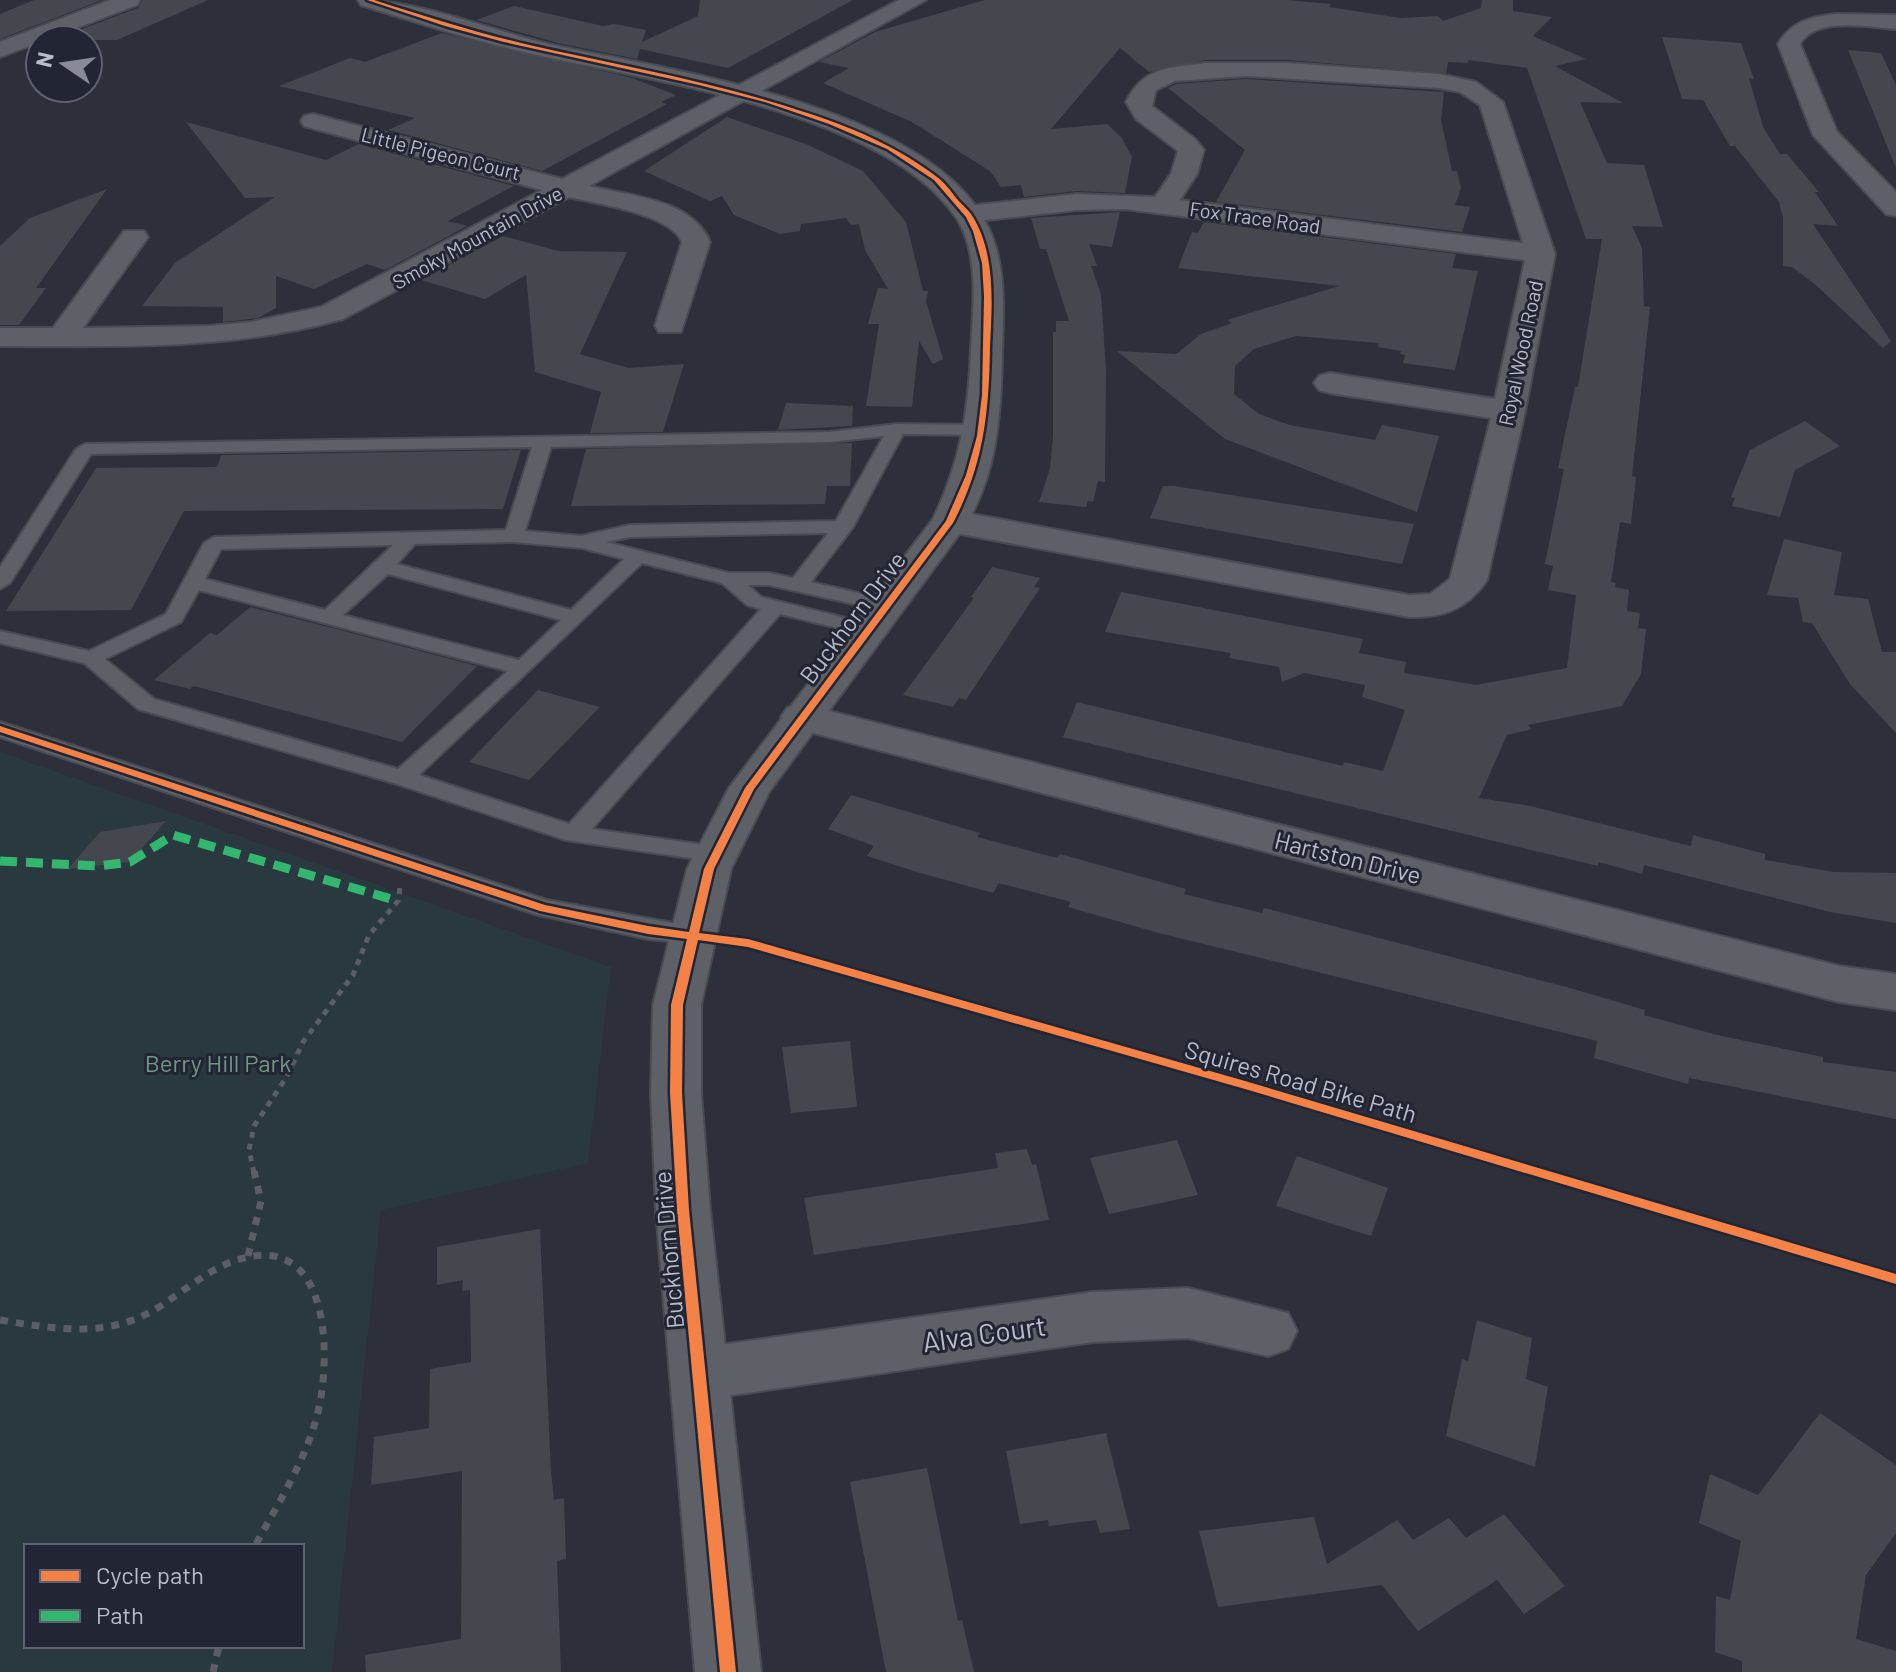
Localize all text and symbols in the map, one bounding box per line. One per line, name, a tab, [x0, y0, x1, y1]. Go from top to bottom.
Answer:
north arrow	[24, 24, 104, 104]
text: N	[29, 49, 58, 69]
street label: Little Pigeon Court	[359, 122, 523, 184]
street label: Smoky Mountain Drive	[388, 180, 566, 294]
street label: Fox Trace Road	[1188, 196, 1322, 238]
street label: Royal Wood Road	[1493, 278, 1547, 428]
street label: Buckhorn Drive	[793, 545, 911, 689]
street label: Hartston Drive	[1272, 825, 1424, 889]
street label: Squires Road Bike Path	[1182, 1034, 1420, 1128]
park label: Berry Hill Park	[145, 1048, 291, 1077]
street label: Buckhorn Drive	[647, 1170, 689, 1330]
street label: Alva Court	[920, 1308, 1048, 1358]
legend	[24, 1544, 304, 1648]
text: Cycle path	[96, 1560, 204, 1589]
text: Path	[96, 1600, 144, 1629]

